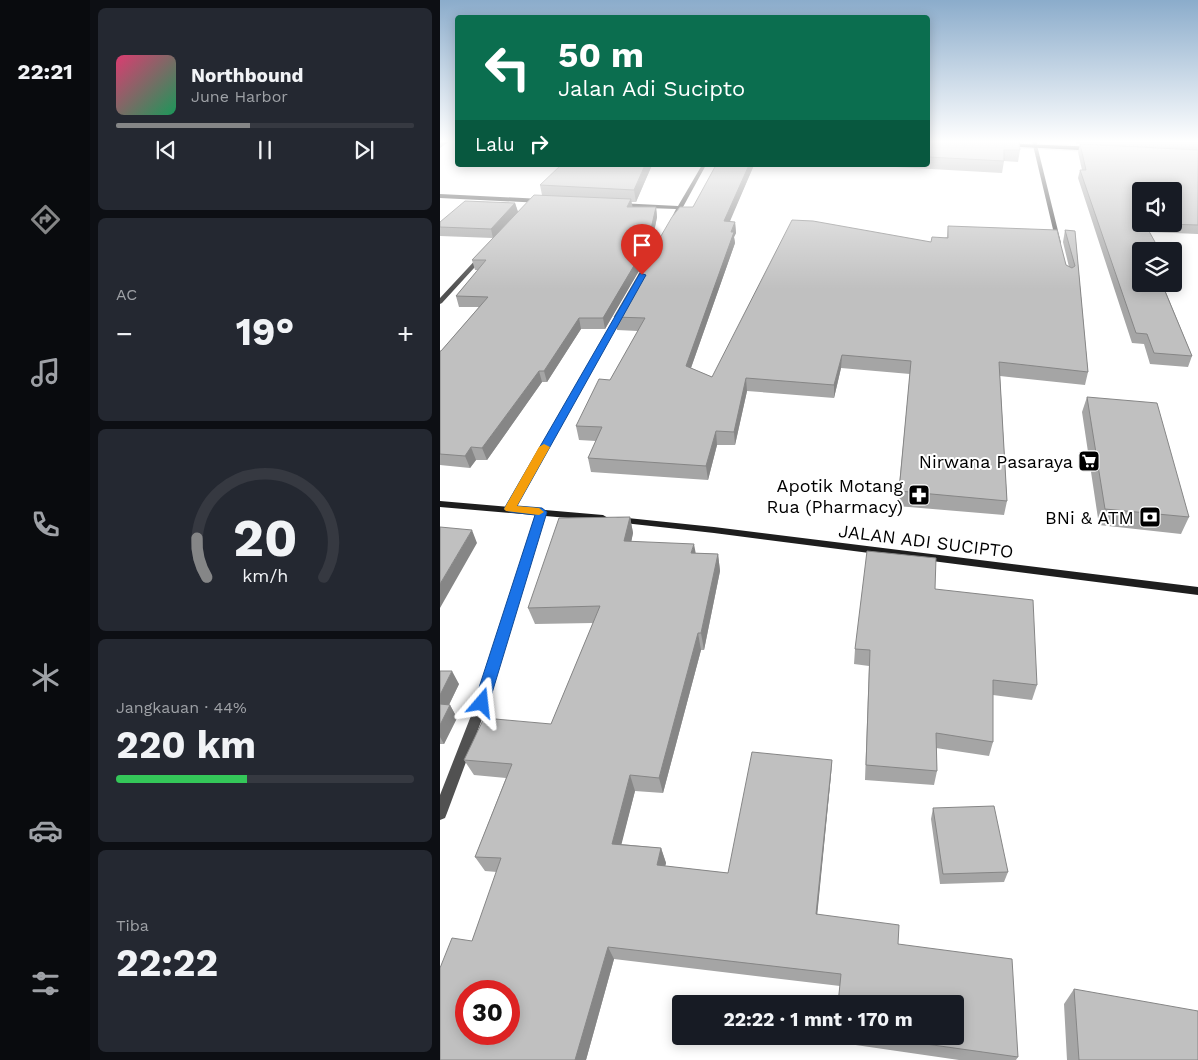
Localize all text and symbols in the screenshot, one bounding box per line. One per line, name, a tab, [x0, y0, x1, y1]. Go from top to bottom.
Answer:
text: 50 m	[558, 34, 644, 76]
icon: left	[475, 35, 540, 100]
text: 22:21	[17, 59, 73, 84]
text: Northbound	[191, 64, 303, 87]
text: Jalan Adi Sucipto	[558, 76, 745, 101]
text: June Harbor	[191, 87, 288, 106]
icon: right	[525, 130, 553, 158]
text: Lalu	[475, 133, 515, 156]
icon: previous	[152, 136, 180, 164]
icon: pause	[251, 136, 279, 164]
icon: next	[350, 136, 378, 164]
map controls	[1132, 182, 1182, 292]
button: sound	[1132, 182, 1182, 232]
icon: directions	[28, 202, 63, 237]
pin	[621, 224, 663, 275]
icon: arrive	[628, 231, 656, 259]
button: layers	[1132, 242, 1182, 292]
text: AC	[116, 285, 137, 304]
text: 19°	[236, 310, 294, 354]
text: −	[116, 317, 133, 350]
text: +	[397, 317, 414, 350]
icon: music	[28, 355, 63, 390]
supermarket icon: Nirwana Pasaraya	[1077, 449, 1101, 473]
place label: Nirwana Pasaraya	[919, 451, 1073, 472]
place label: Apotik Motang Rua (Pharmacy)	[767, 475, 903, 517]
pharmacy icon: Apotik Motang Rua (Pharmacy)	[907, 483, 931, 507]
bank icon: BNi & ATM	[1138, 505, 1162, 529]
icon: phone	[28, 507, 63, 542]
place label: BNi & ATM	[1045, 507, 1134, 528]
text: 20	[233, 508, 297, 569]
street label: JALAN ADI SUCIPTO	[837, 520, 1015, 562]
text: km/h	[242, 565, 288, 586]
icon: climate	[28, 660, 63, 695]
position arrow	[455, 676, 507, 728]
text: Jangkauan · 44%	[116, 698, 247, 717]
text: 220 km	[116, 723, 256, 767]
icon: car	[28, 813, 63, 848]
text: Tiba	[116, 916, 149, 935]
text: 22:22	[116, 941, 218, 985]
icon: filters	[28, 966, 63, 1001]
speed limit sign: 30	[455, 980, 520, 1045]
text: 22:22 · 1 mnt · 170 m	[723, 1008, 913, 1031]

